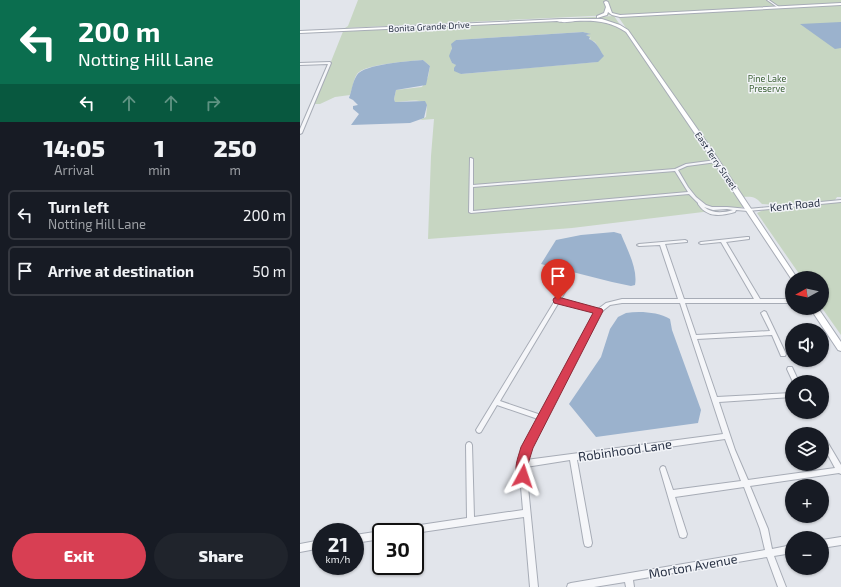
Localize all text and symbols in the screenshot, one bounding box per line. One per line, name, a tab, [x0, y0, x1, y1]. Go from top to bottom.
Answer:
text: 200 m	[78, 14, 160, 48]
icon: left	[12, 16, 64, 68]
street label: Bonita Grande Drive	[388, 19, 470, 34]
text: Notting Hill Lane	[78, 48, 214, 70]
park label: Pine Lake Preserve	[748, 73, 786, 94]
icon: left	[76, 92, 98, 114]
icon: ahead	[118, 92, 140, 114]
icon: ahead	[160, 92, 182, 114]
icon: right	[202, 92, 224, 114]
street label: East Terry Street	[693, 130, 740, 192]
text: 14:05	[43, 133, 105, 162]
text: 1	[154, 133, 165, 162]
text: 250	[214, 133, 257, 162]
text: Arrival	[54, 162, 94, 178]
text: min	[148, 162, 170, 178]
text: m	[229, 162, 241, 178]
street label: Kent Road	[769, 195, 821, 214]
text: Turn left	[48, 198, 109, 216]
icon: left	[14, 204, 36, 226]
text: 200 m	[243, 206, 286, 224]
text: Notting Hill Lane	[48, 216, 146, 232]
pin	[541, 259, 575, 300]
icon: arrive	[14, 260, 36, 282]
text: Arrive at destination	[48, 262, 194, 280]
text: 50 m	[252, 262, 286, 280]
icon: arrive	[547, 265, 569, 287]
north arrow	[785, 271, 829, 315]
map controls	[785, 271, 829, 575]
button: sound	[785, 323, 829, 367]
button: search	[785, 375, 829, 419]
button: layers	[785, 427, 829, 471]
street label: Robinhood Lane	[577, 435, 673, 465]
position arrow	[502, 455, 544, 497]
button: +	[785, 479, 829, 523]
speed limit sign: 30	[372, 523, 424, 575]
button: −	[785, 531, 829, 575]
text: 21	[328, 532, 348, 556]
button: Exit	[12, 533, 146, 579]
button: Share	[154, 533, 288, 579]
street label: Morton Avenue	[647, 550, 739, 582]
text: km/h	[326, 553, 350, 565]

